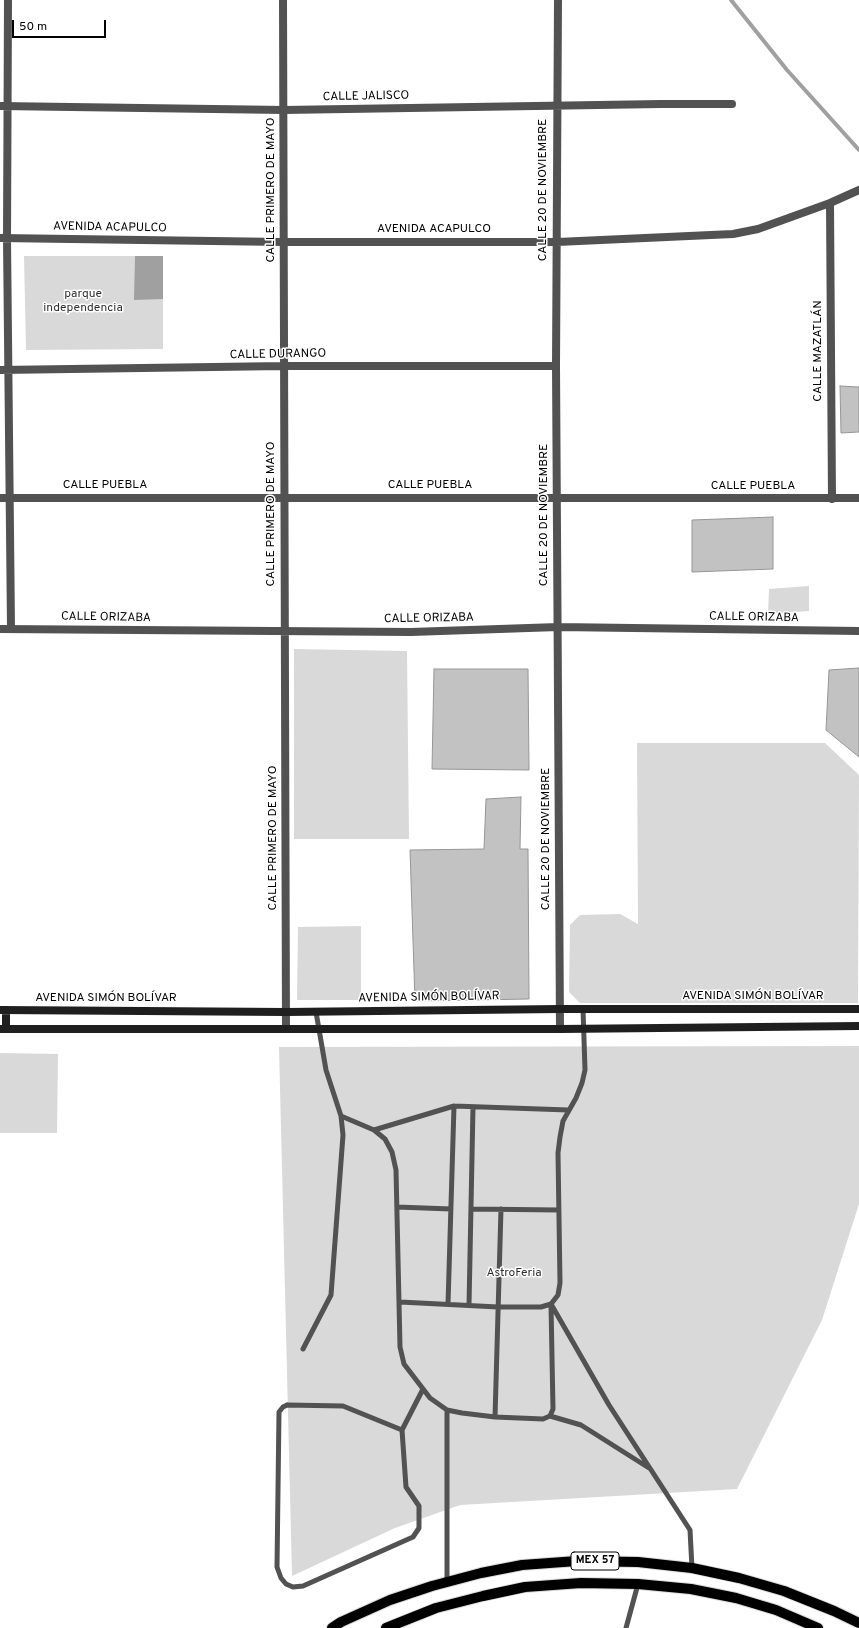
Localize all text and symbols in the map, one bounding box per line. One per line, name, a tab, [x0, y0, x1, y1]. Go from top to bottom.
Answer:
scale bar	[14, 12, 108, 38]
text: 50 m	[19, 19, 47, 35]
street label: CALLE JALISCO	[323, 89, 409, 105]
street label: CALLE PRIMERO DE MAYO	[265, 118, 279, 262]
street label: CALLE 20 DE NOVIEMBRE	[537, 119, 551, 261]
street label: AVENIDA ACAPULCO	[53, 220, 167, 236]
street label: AVENIDA ACAPULCO	[377, 223, 491, 237]
park label: parque independencia	[43, 288, 123, 316]
street label: CALLE MAZATLÁN	[812, 300, 826, 402]
street label: CALLE DURANGO	[230, 347, 326, 363]
street label: CALLE PRIMERO DE MAYO	[265, 442, 279, 586]
street label: CALLE 20 DE NOVIEMBRE	[538, 444, 552, 586]
street label: CALLE PUEBLA	[63, 479, 147, 493]
street label: CALLE PUEBLA	[388, 479, 472, 493]
street label: CALLE PUEBLA	[711, 480, 795, 494]
street label: CALLE ORIZABA	[61, 610, 151, 626]
street label: CALLE ORIZABA	[709, 610, 799, 626]
street label: CALLE ORIZABA	[384, 611, 474, 627]
street label: CALLE PRIMERO DE MAYO	[267, 766, 281, 910]
street label: CALLE 20 DE NOVIEMBRE	[540, 768, 554, 910]
street label: AVENIDA SIMÓN BOLÍVAR	[358, 990, 500, 1006]
street label: AVENIDA SIMÓN BOLÍVAR	[682, 990, 824, 1004]
street label: AVENIDA SIMÓN BOLÍVAR	[35, 992, 177, 1006]
park label: AstroFeria	[486, 1267, 542, 1281]
road number: MEX 57	[571, 1552, 619, 1570]

